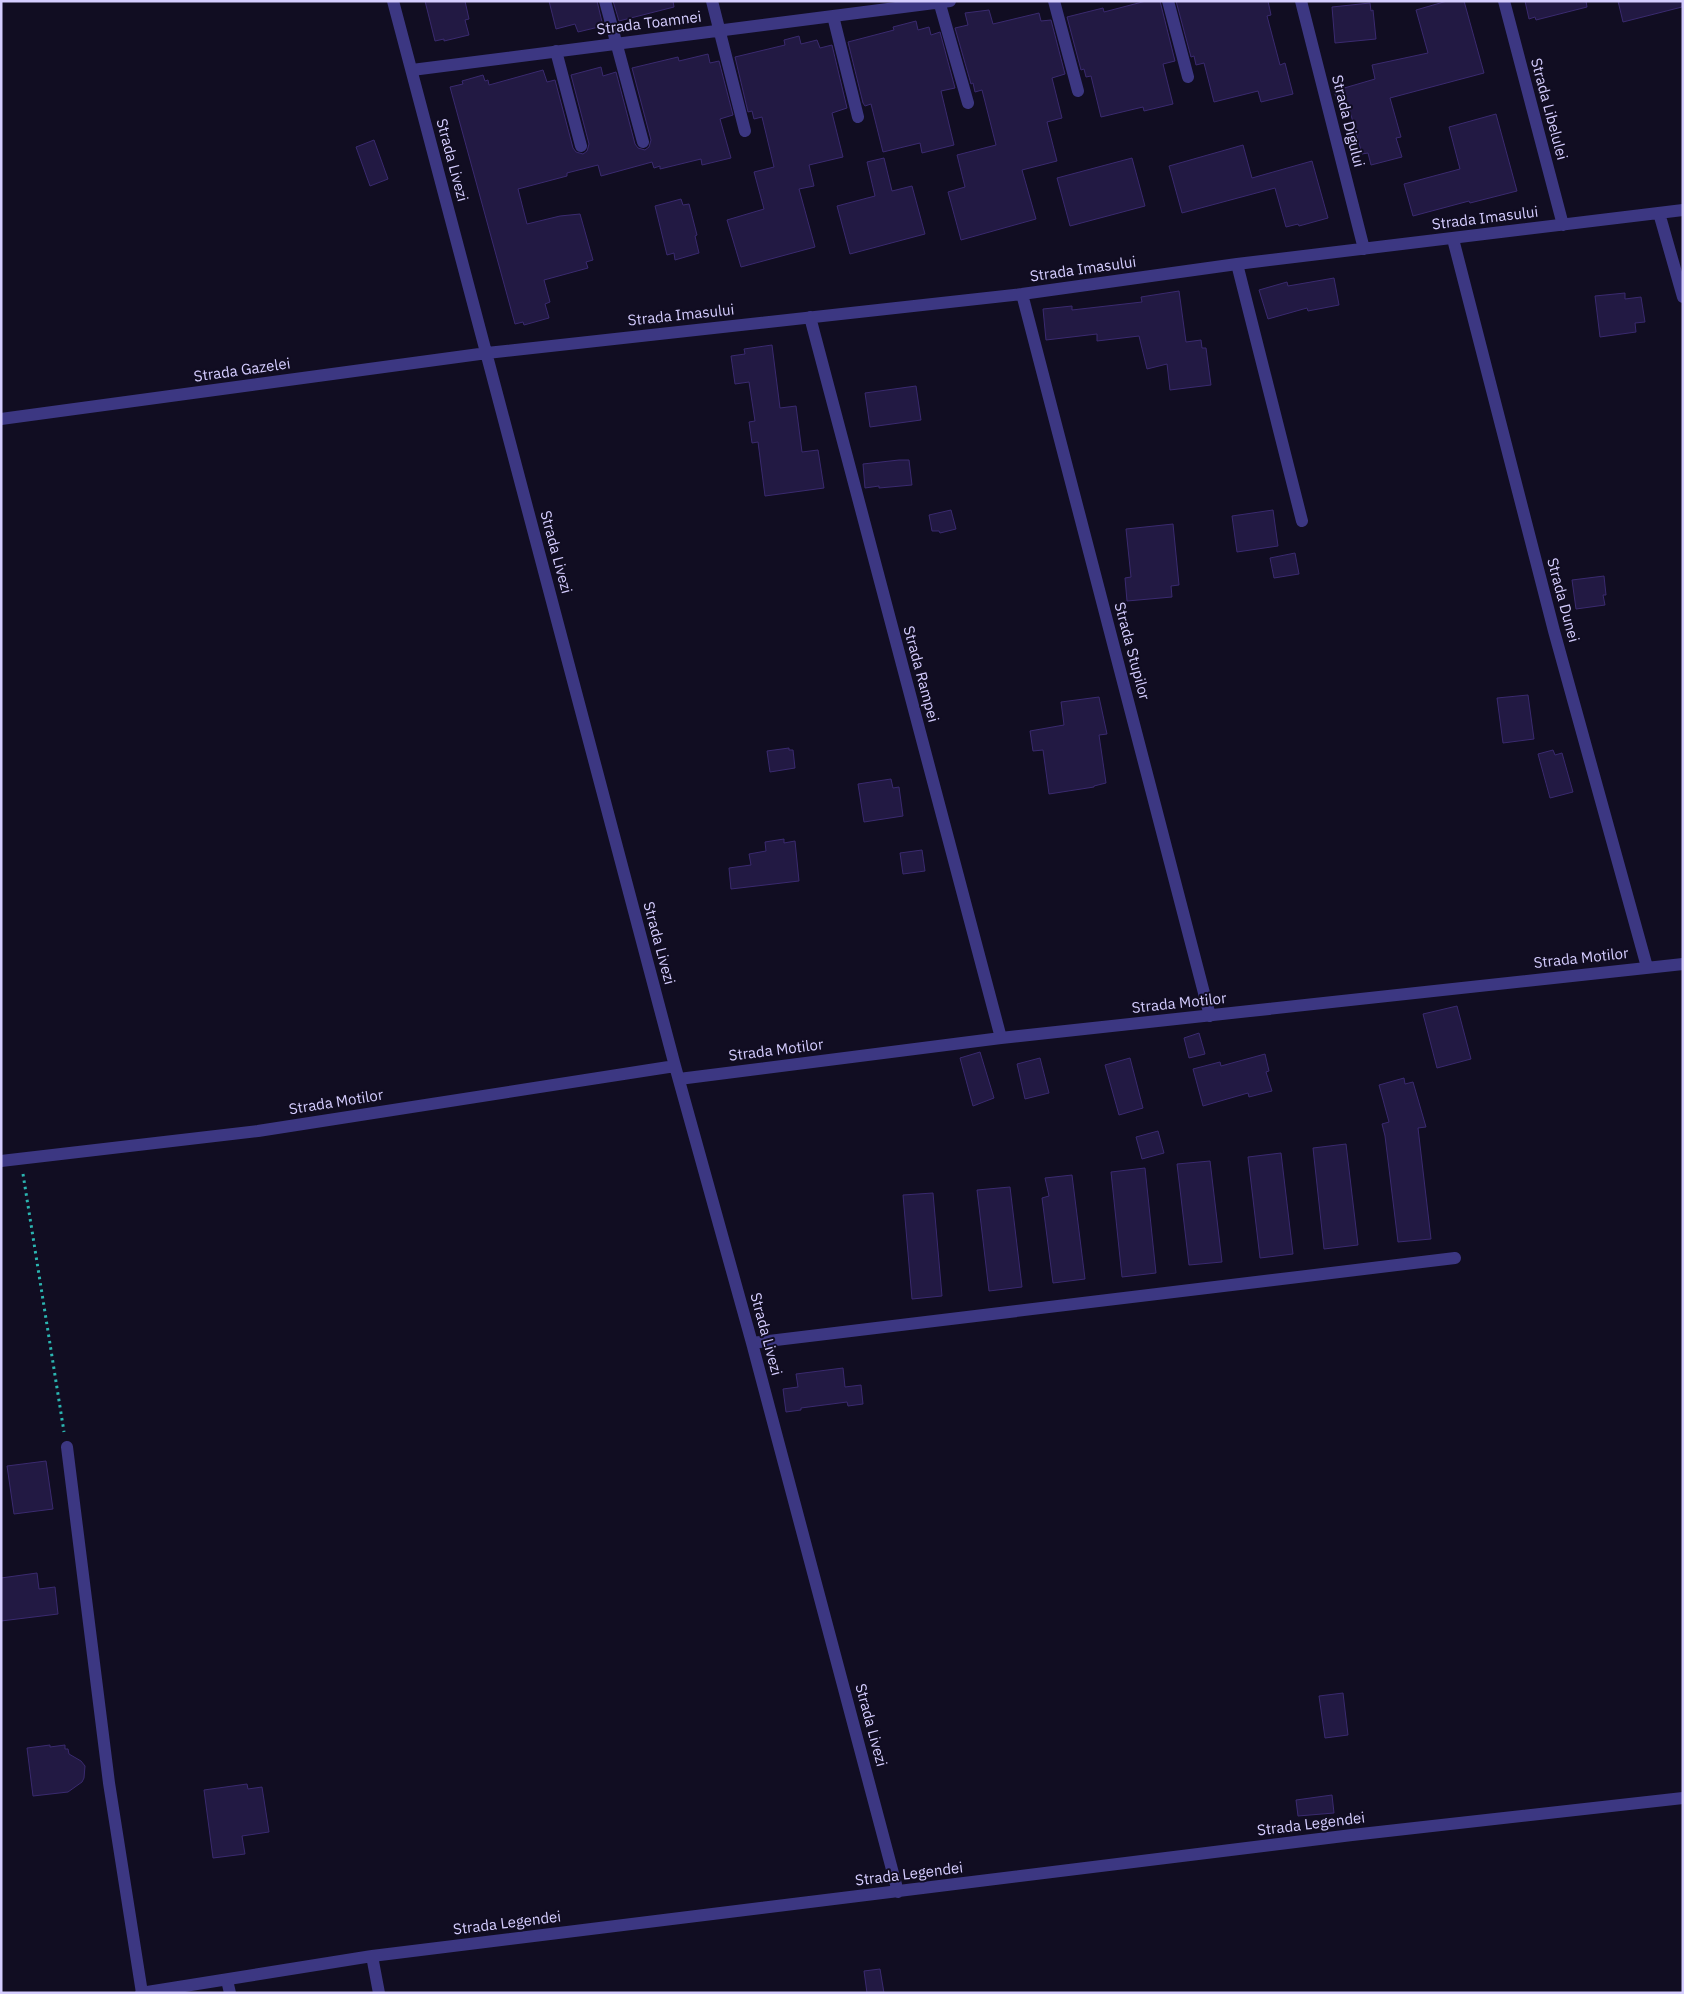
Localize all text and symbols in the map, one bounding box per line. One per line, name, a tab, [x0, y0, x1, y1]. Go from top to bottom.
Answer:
street label: Strada Toamnei	[596, 7, 702, 38]
street label: Strada Libelulei	[1527, 56, 1572, 162]
street label: Strada Digului	[1328, 73, 1369, 169]
street label: Strada Livezi	[432, 116, 473, 203]
street label: Strada Imasului	[1431, 202, 1539, 233]
street label: Strada Imasului	[1029, 252, 1137, 285]
street label: Strada Imasului	[627, 299, 735, 330]
street label: Strada Gazelei	[192, 353, 291, 386]
street label: Strada Livezi	[536, 508, 577, 595]
street label: Strada Dunei	[1543, 555, 1584, 644]
street label: Strada Stupilor	[1110, 600, 1155, 702]
street label: Strada Rampei	[900, 624, 943, 724]
street label: Strada Livezi	[639, 899, 680, 986]
street label: Strada Motilor	[1533, 943, 1630, 972]
street label: Strada Motilor	[1131, 988, 1228, 1017]
street label: Strada Motilor	[727, 1034, 825, 1065]
street label: Strada Motilor	[287, 1085, 385, 1118]
street label: Strada Livezi	[746, 1290, 787, 1377]
street label: Strada Livezi	[851, 1681, 892, 1768]
street label: Strada Legendei	[1256, 1807, 1366, 1840]
street label: Strada Legendei	[854, 1857, 964, 1890]
street label: Strada Legendei	[452, 1906, 562, 1939]

